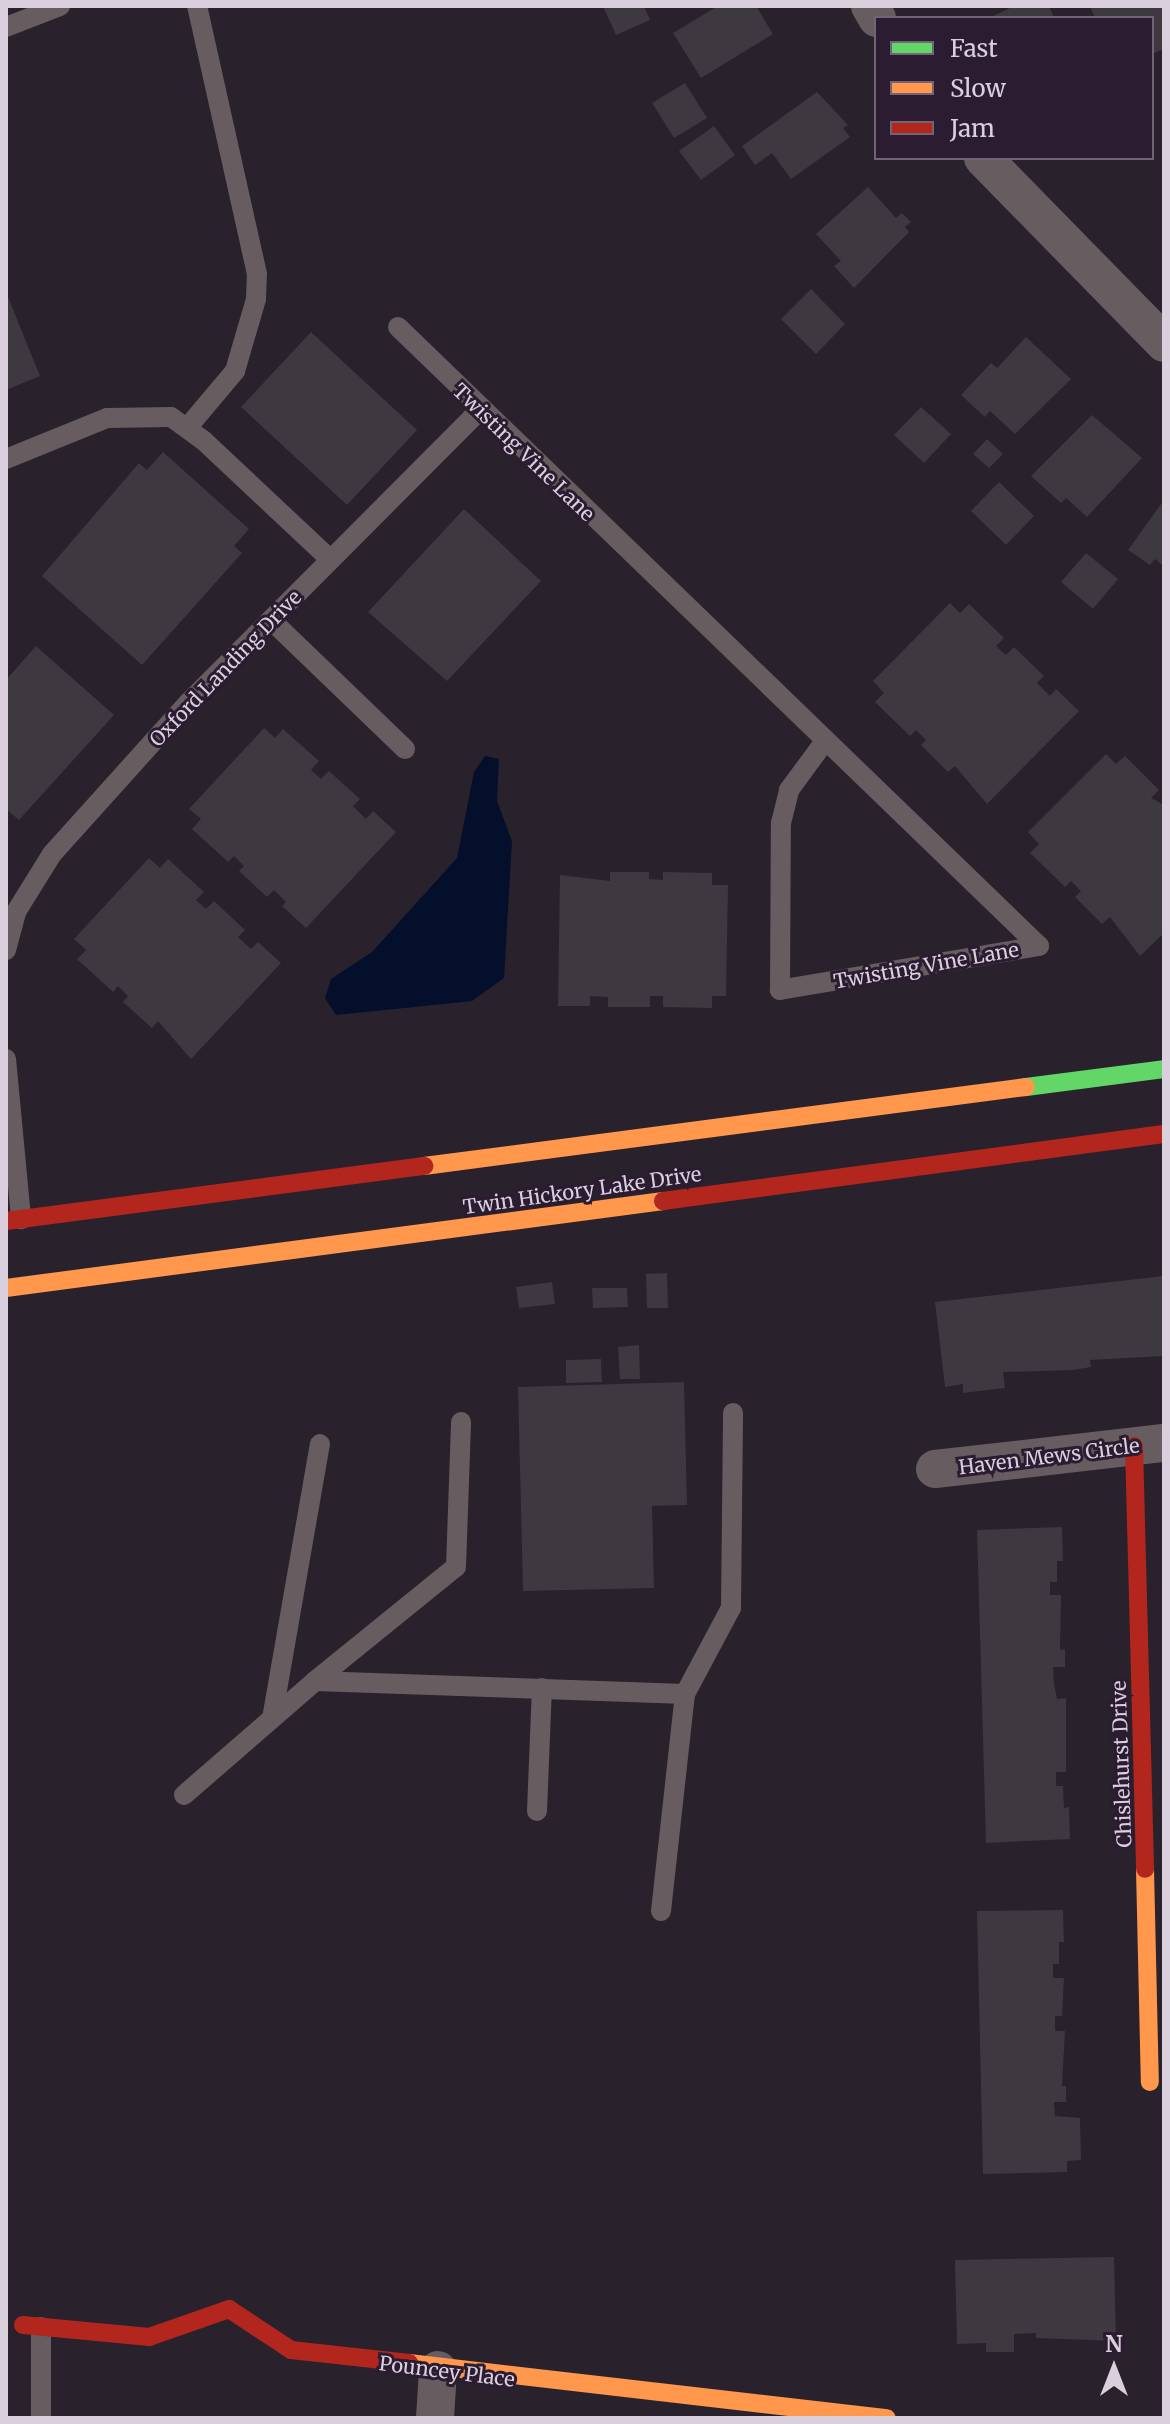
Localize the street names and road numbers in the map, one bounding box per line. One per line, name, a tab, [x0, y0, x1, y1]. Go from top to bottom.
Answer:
street label: Twisting Vine Lane	[448, 378, 600, 526]
street label: Oxford Landing Drive	[144, 585, 306, 751]
street label: Twisting Vine Lane	[832, 937, 1020, 993]
street label: Twin Hickory Lake Drive	[461, 1161, 703, 1219]
street label: Haven Mews Circle	[957, 1433, 1141, 1479]
street label: Chislehurst Drive	[1106, 1680, 1136, 1848]
street label: Pouncey Place	[378, 2351, 516, 2391]

